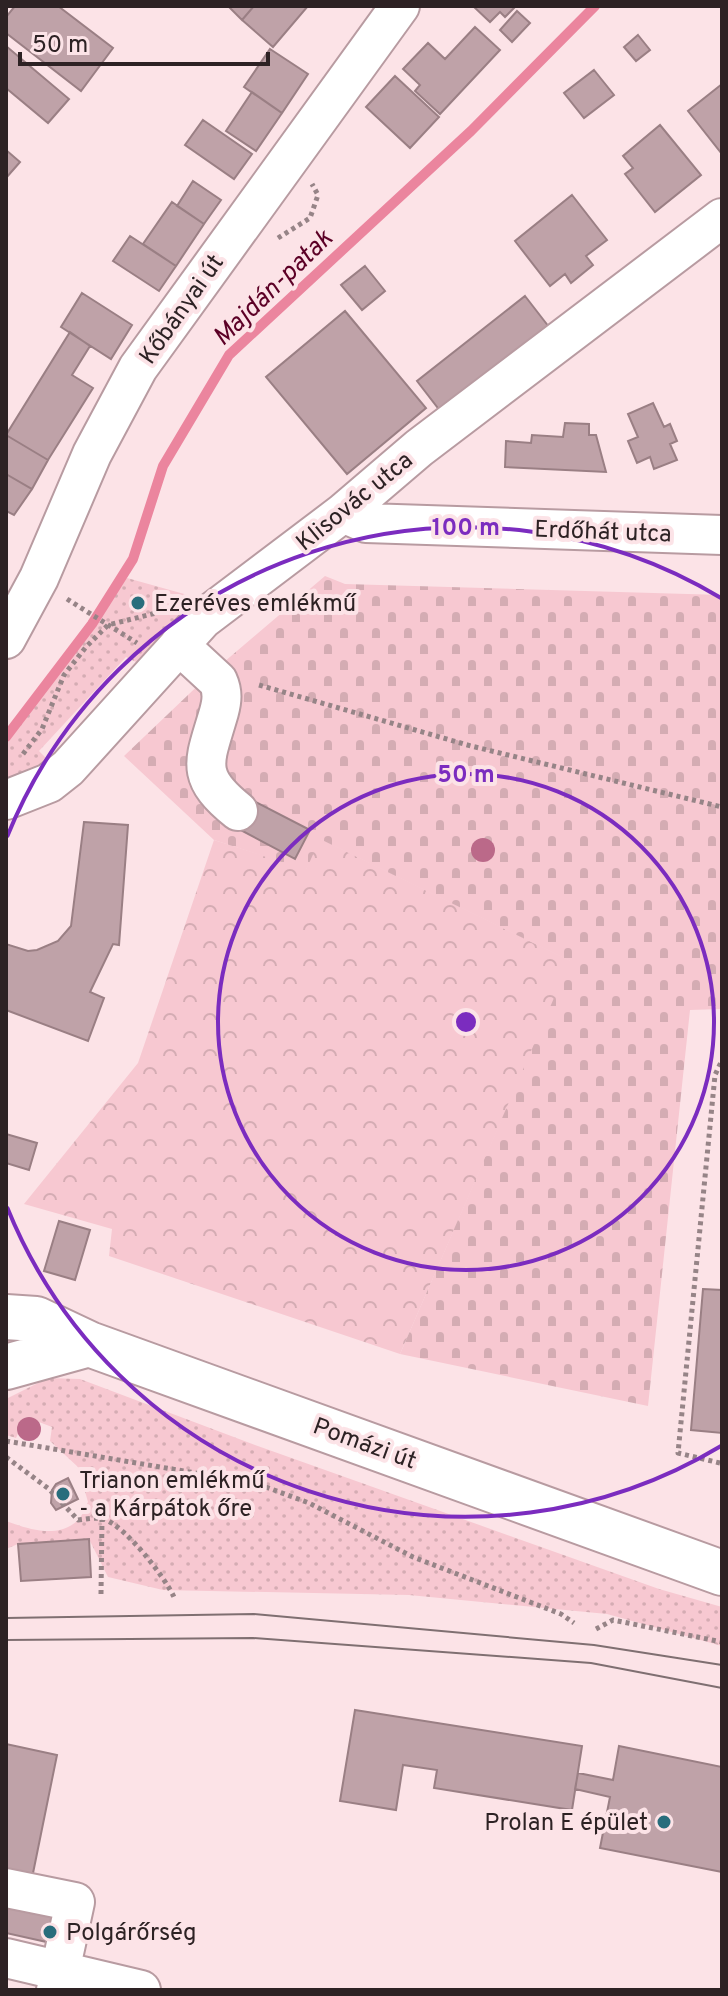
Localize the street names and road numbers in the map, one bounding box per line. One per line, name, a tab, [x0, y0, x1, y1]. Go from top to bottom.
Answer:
street label: Kőbányai út	[134, 249, 231, 371]
street label: Klisovác utca	[291, 446, 420, 559]
street label: Erdőhát utca	[534, 516, 672, 550]
street label: Pomázi út	[309, 1412, 420, 1477]

